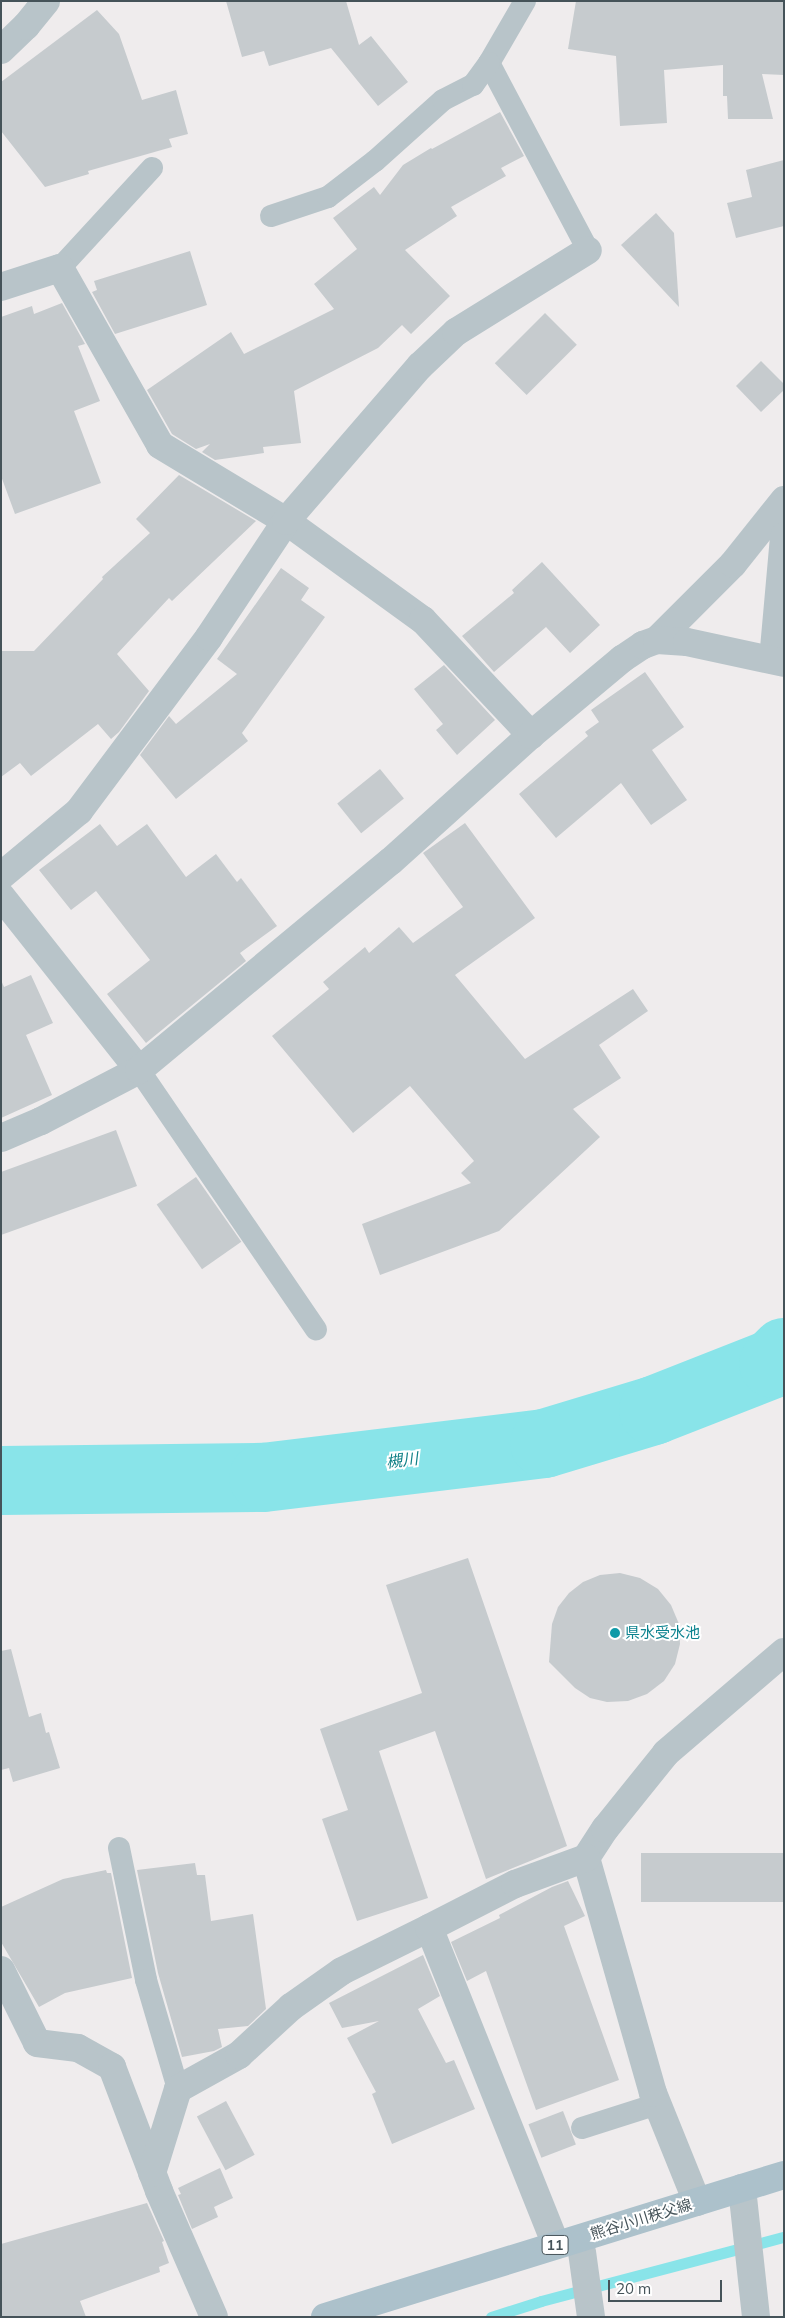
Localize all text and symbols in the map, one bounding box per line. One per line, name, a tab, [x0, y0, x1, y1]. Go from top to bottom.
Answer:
water label: 槻川	[385, 1449, 419, 1471]
place label: 県水受水池	[625, 1624, 700, 1642]
marker: 県水受水池	[609, 1627, 621, 1639]
street label: 熊谷小川秩父線	[588, 2195, 694, 2243]
road number: 11	[541, 2234, 569, 2256]
scale bar	[610, 2270, 724, 2302]
text: 20 m	[616, 2279, 651, 2298]

